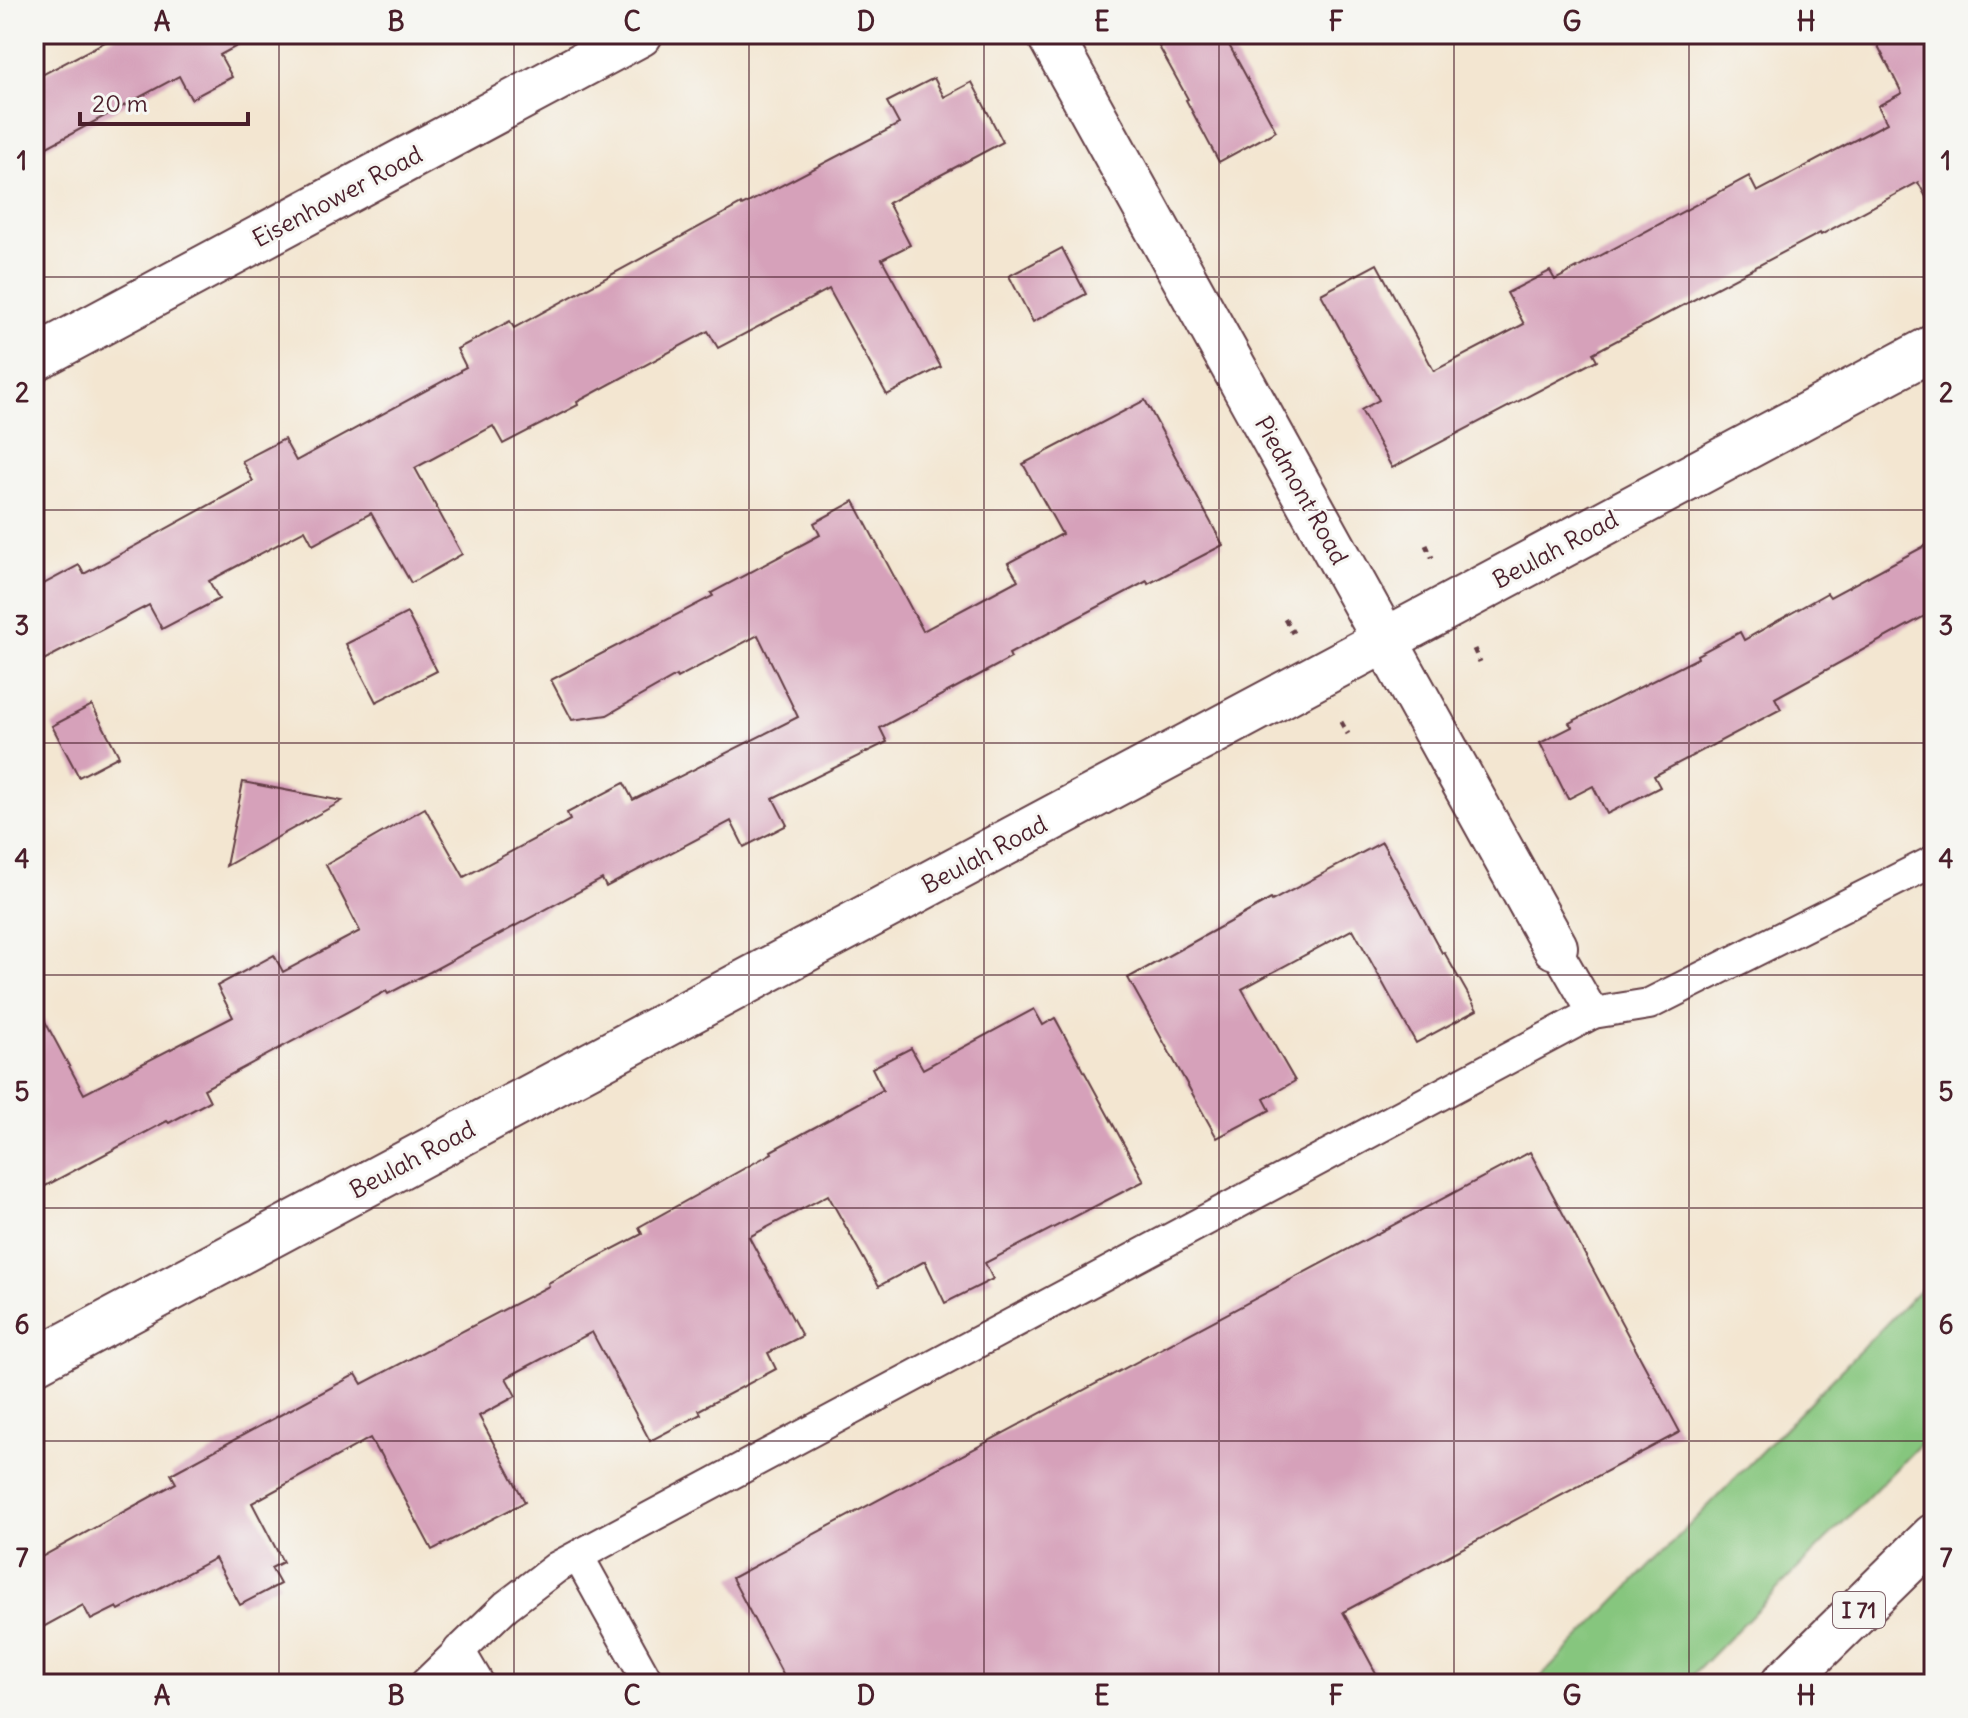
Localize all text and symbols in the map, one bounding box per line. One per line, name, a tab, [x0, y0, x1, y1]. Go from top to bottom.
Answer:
text: A	[154, 5, 171, 38]
text: B	[387, 5, 405, 38]
text: C	[623, 5, 641, 38]
text: D	[857, 5, 875, 38]
text: E	[1094, 5, 1110, 38]
text: F	[1329, 5, 1344, 38]
text: G	[1563, 5, 1582, 38]
text: H	[1797, 5, 1815, 38]
scale bar	[80, 76, 248, 126]
text: 20 m	[92, 88, 148, 118]
street label: Eisenhower Road	[247, 139, 427, 253]
text: 1	[17, 144, 27, 177]
text: 1	[1941, 144, 1951, 177]
text: 2	[15, 376, 29, 409]
text: 2	[1939, 376, 1953, 409]
street label: Piedmont Road	[1249, 411, 1355, 569]
street label: Beulah Road	[1487, 503, 1623, 595]
text: 3	[15, 609, 29, 642]
text: 3	[1939, 609, 1953, 642]
street label: Beulah Road	[916, 808, 1052, 900]
text: 4	[14, 842, 30, 875]
text: 4	[1938, 842, 1954, 875]
text: 5	[15, 1075, 30, 1108]
text: 5	[1939, 1075, 1954, 1108]
street label: Beulah Road	[344, 1113, 480, 1205]
text: 6	[14, 1308, 30, 1341]
text: 6	[1938, 1308, 1954, 1341]
text: 7	[16, 1541, 29, 1574]
text: 7	[1940, 1541, 1953, 1574]
road number: I 71	[1833, 1592, 1885, 1628]
text: A	[154, 1679, 171, 1712]
text: B	[387, 1679, 405, 1712]
text: C	[623, 1679, 641, 1712]
text: D	[857, 1679, 875, 1712]
text: E	[1094, 1679, 1110, 1712]
text: F	[1329, 1679, 1344, 1712]
text: G	[1563, 1679, 1582, 1712]
text: H	[1797, 1679, 1815, 1712]

